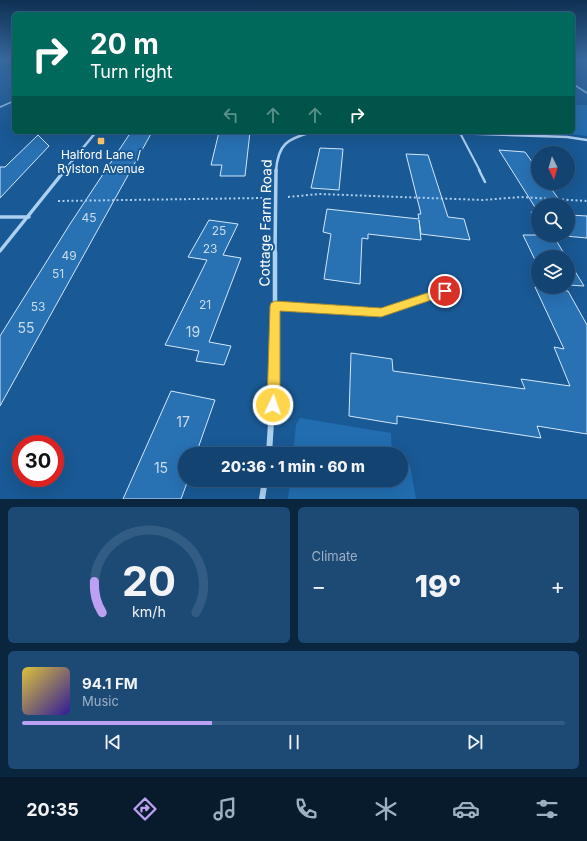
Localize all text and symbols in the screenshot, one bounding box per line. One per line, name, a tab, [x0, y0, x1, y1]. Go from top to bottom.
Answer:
text: 20 m	[90, 27, 159, 61]
icon: right	[24, 28, 76, 80]
text: Turn right	[90, 61, 173, 82]
icon: left	[220, 104, 242, 126]
icon: ahead	[262, 104, 284, 126]
icon: ahead	[304, 104, 326, 126]
icon: right	[346, 104, 368, 126]
marker: Halford Lane / Rylston Avenue	[96, 136, 106, 146]
north arrow	[531, 146, 575, 190]
map controls	[531, 146, 575, 294]
place label: Halford Lane / Rylston Avenue	[57, 147, 145, 176]
street label: Cottage Farm Road	[255, 159, 275, 287]
button: search	[531, 198, 575, 242]
house number: 45	[81, 210, 97, 225]
house number: 25	[212, 223, 226, 238]
house number: 23	[203, 241, 217, 256]
house number: 49	[61, 248, 77, 263]
button: layers	[531, 250, 575, 294]
house number: 51	[52, 266, 64, 281]
pin	[428, 274, 462, 308]
icon: arrive	[434, 280, 456, 302]
house number: 21	[199, 297, 211, 312]
house number: 53	[31, 299, 45, 314]
house number: 55	[17, 319, 35, 336]
house number: 19	[186, 323, 200, 340]
position arrow	[252, 384, 294, 426]
house number: 17	[176, 413, 190, 430]
speed limit sign: 30	[12, 435, 64, 487]
text: 20:36 · 1 min · 60 m	[221, 457, 365, 476]
house number: 15	[154, 459, 168, 476]
text: Climate	[312, 548, 358, 564]
text: 20	[122, 556, 176, 606]
text: 19°	[415, 568, 462, 604]
text: −	[312, 573, 326, 599]
text: +	[550, 573, 565, 599]
text: km/h	[132, 603, 166, 620]
text: 94.1 FM	[82, 674, 138, 693]
text: Music	[82, 693, 119, 709]
icon: previous	[102, 731, 124, 753]
icon: pause	[283, 731, 305, 753]
icon: next	[464, 731, 486, 753]
icon: directions	[131, 795, 159, 823]
icon: music	[211, 795, 239, 823]
icon: phone	[292, 795, 320, 823]
icon: climate	[372, 795, 400, 823]
icon: car	[452, 795, 480, 823]
icon: filters	[533, 795, 561, 823]
text: 20:35	[26, 799, 79, 820]

